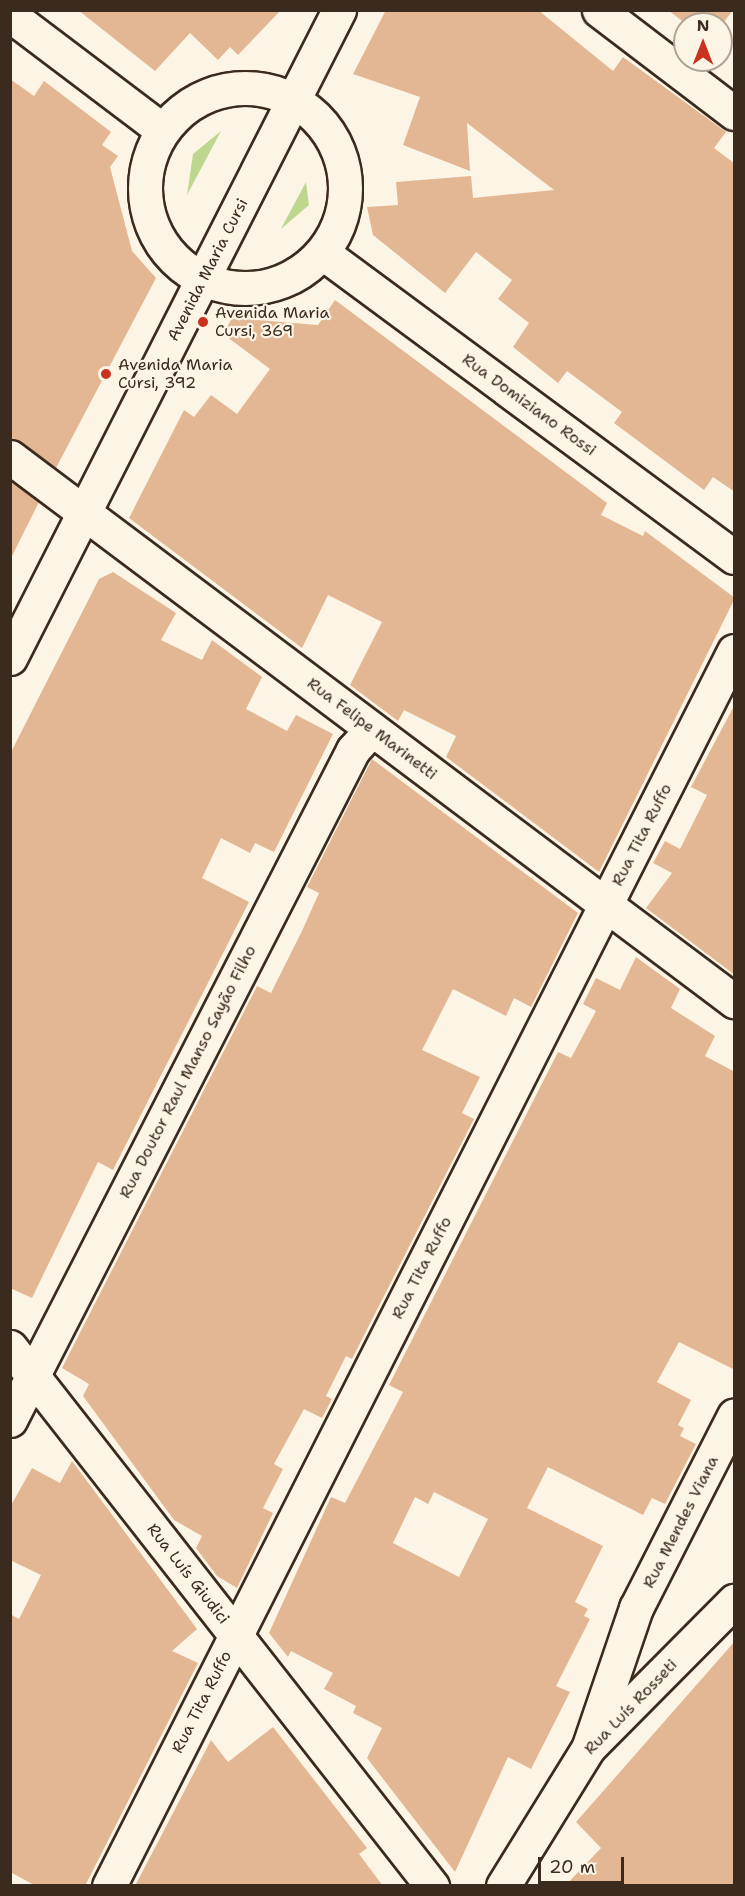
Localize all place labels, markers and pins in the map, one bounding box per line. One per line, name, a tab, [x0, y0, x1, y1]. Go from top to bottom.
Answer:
place label: Avenida Maria Cursi, 369	[215, 303, 329, 341]
marker: Avenida Maria Cursi, 369	[196, 315, 210, 329]
place label: Avenida Maria Cursi, 392	[118, 355, 232, 393]
marker: Avenida Maria Cursi, 392	[99, 367, 113, 381]

